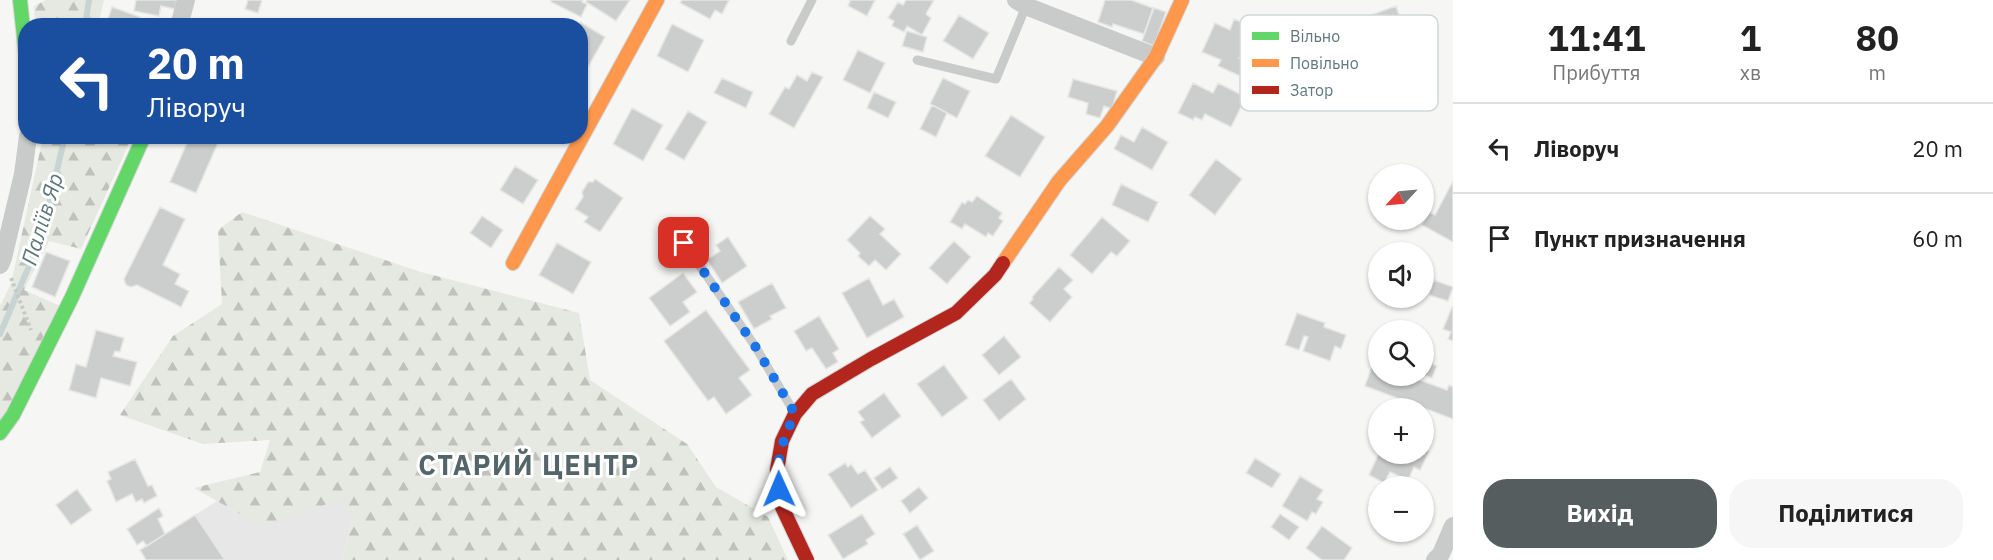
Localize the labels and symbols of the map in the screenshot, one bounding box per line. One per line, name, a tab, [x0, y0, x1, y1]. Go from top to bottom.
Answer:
legend	[1240, 15, 1438, 111]
text: Вільно	[1290, 26, 1340, 46]
text: Повільно	[1290, 53, 1359, 73]
text: Затор	[1290, 80, 1333, 100]
north arrow	[1368, 164, 1434, 230]
water label: Паліїв Яр	[14, 169, 69, 269]
pin	[658, 217, 709, 268]
district label: СТАРИЙ ЦЕНТР	[418, 447, 640, 482]
position arrow	[747, 457, 811, 521]

